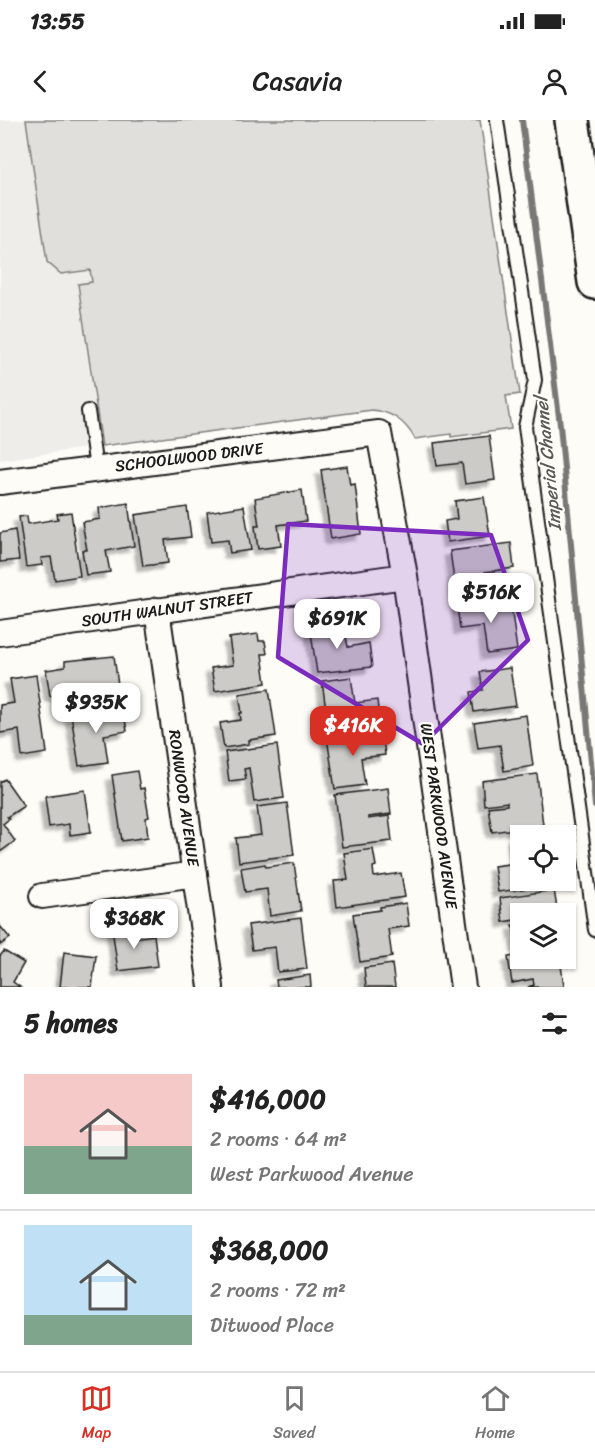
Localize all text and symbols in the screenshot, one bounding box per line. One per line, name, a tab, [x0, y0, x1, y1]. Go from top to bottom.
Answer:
text: 13:55	[30, 2, 85, 41]
text: Casavia	[253, 57, 342, 105]
icon: back	[24, 65, 57, 98]
icon: person	[538, 65, 571, 98]
water label: Imperial Channel	[525, 392, 571, 534]
street label: SCHOOLWOOD DRIVE	[113, 433, 266, 480]
pin: $516K	[449, 573, 533, 624]
text: $516K	[462, 575, 520, 610]
street label: SOUTH WALNUT STREET	[80, 582, 256, 635]
pin: $691K	[295, 599, 379, 650]
text: $691K	[308, 601, 366, 636]
pin: $935K	[54, 683, 138, 734]
text: $935K	[65, 685, 127, 720]
pin: $416K	[311, 706, 395, 757]
text: $416K	[324, 708, 382, 743]
street label: WEST PARKWOOD AVENUE	[412, 721, 467, 912]
street label: RONWOOD AVENUE	[160, 728, 208, 869]
map controls	[510, 825, 576, 969]
button: locate	[510, 825, 576, 891]
pin: $368K	[92, 899, 176, 950]
text: $368K	[104, 901, 164, 936]
button: layers	[510, 903, 576, 969]
text: 5 homes	[24, 1000, 117, 1046]
icon: filters	[538, 1007, 571, 1040]
text: $416,000	[210, 1076, 326, 1122]
icon: home	[72, 1098, 144, 1170]
text: 2 rooms · 64 m²	[210, 1122, 347, 1157]
text: West Parkwood Avenue	[210, 1157, 414, 1192]
text: $368,000	[210, 1227, 329, 1273]
icon: home	[72, 1249, 144, 1321]
text: 2 rooms · 72 m²	[210, 1273, 346, 1308]
text: Ditwood Place	[210, 1308, 334, 1343]
tab: Map	[80, 1382, 113, 1447]
tab: Saved	[273, 1382, 315, 1447]
tab: Home	[475, 1382, 515, 1447]

